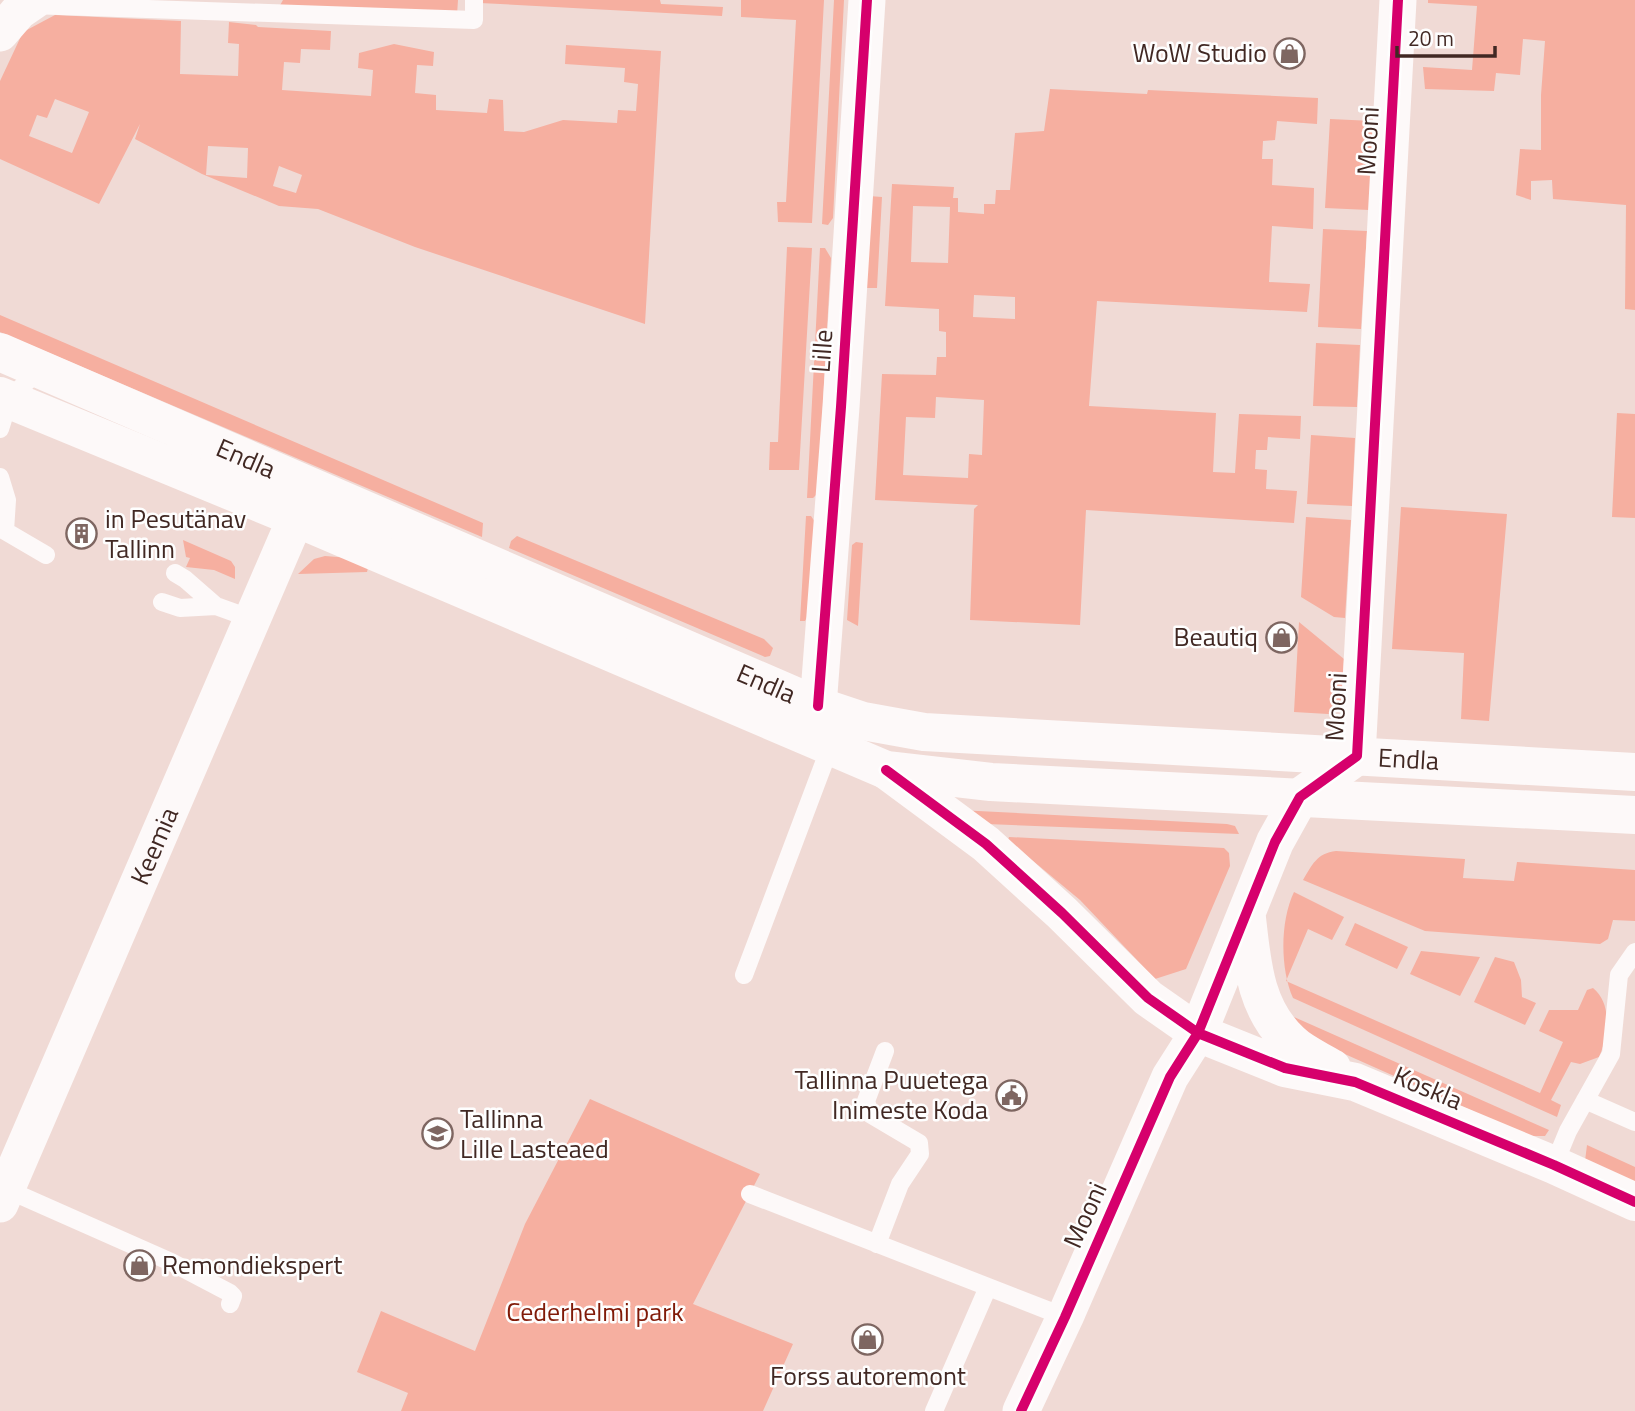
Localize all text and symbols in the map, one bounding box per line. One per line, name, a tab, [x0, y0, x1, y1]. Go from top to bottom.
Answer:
scale bar	[1397, 14, 1495, 58]
text: 20 m	[1408, 22, 1454, 54]
place label: WoW Studio	[1133, 33, 1267, 72]
shop icon: WoW Studio	[1273, 36, 1307, 70]
street label: Mooni	[1346, 106, 1389, 176]
street label: Lille	[801, 328, 842, 374]
street label: Endla	[210, 428, 282, 488]
place label: in Pesutänav Tallinn	[105, 499, 246, 568]
building icon: in Pesutänav Tallinn	[65, 517, 99, 551]
place label: Beautiq	[1174, 617, 1258, 656]
shop icon: Beautiq	[1264, 620, 1298, 654]
street label: Endla	[731, 653, 802, 713]
street label: Mooni	[1314, 672, 1357, 742]
street label: Endla	[1377, 738, 1440, 780]
street label: Keemia	[120, 801, 188, 891]
street label: Koskla	[1388, 1056, 1469, 1120]
place label: Tallinna Puuetega Inimeste Koda	[795, 1060, 988, 1129]
public building icon: Tallinna Puuetega Inimeste Koda	[994, 1078, 1028, 1112]
place label: Tallinna Lille Lasteaed	[460, 1099, 609, 1168]
school or university icon: Tallinna Lille Lasteaed	[420, 1117, 454, 1151]
street label: Mooni	[1053, 1175, 1116, 1254]
place label: Remondiekspert	[162, 1245, 342, 1284]
shop icon: Remondiekspert	[122, 1248, 156, 1282]
park label: Cederhelmi park	[506, 1292, 684, 1331]
shop icon: Forss autoremont	[851, 1323, 885, 1357]
place label: Forss autoremont	[770, 1356, 966, 1395]

